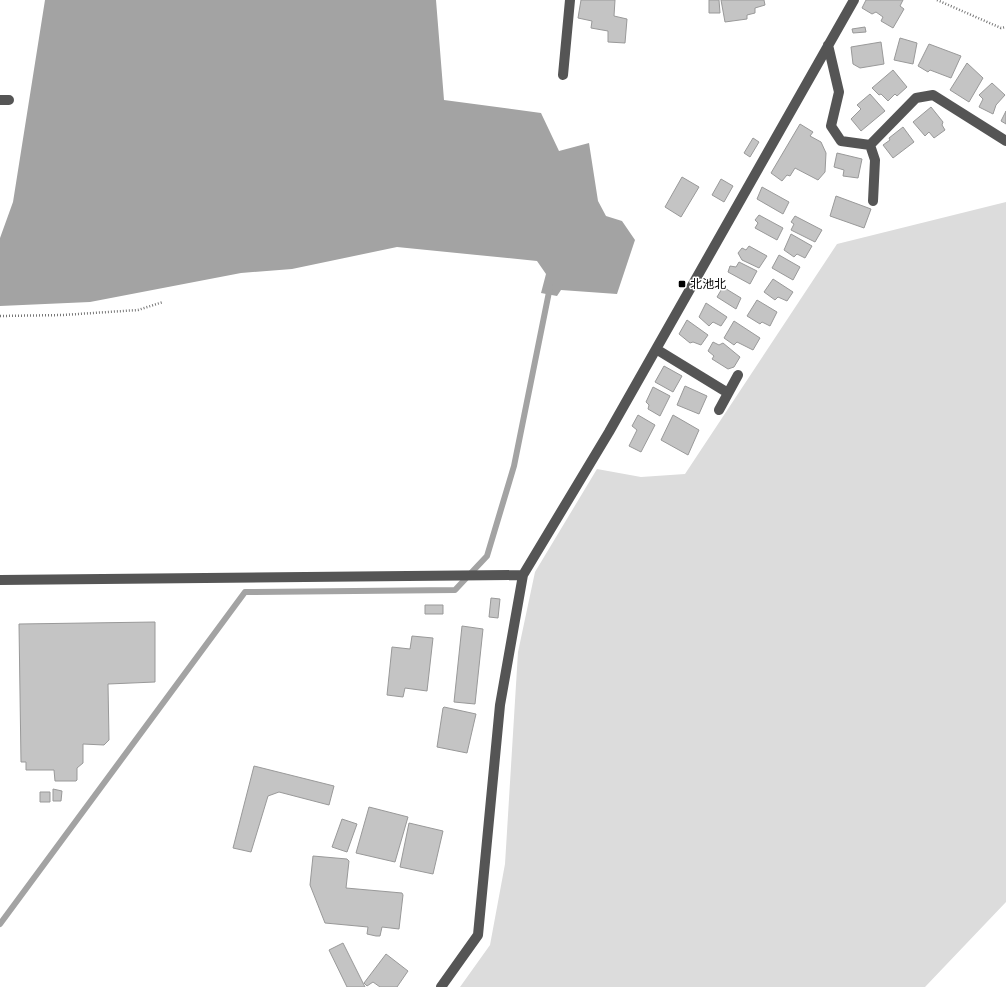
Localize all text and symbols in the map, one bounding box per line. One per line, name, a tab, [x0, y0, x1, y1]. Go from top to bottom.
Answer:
place label: 北池北	[690, 278, 726, 290]
marker: 北池北	[677, 279, 687, 289]

